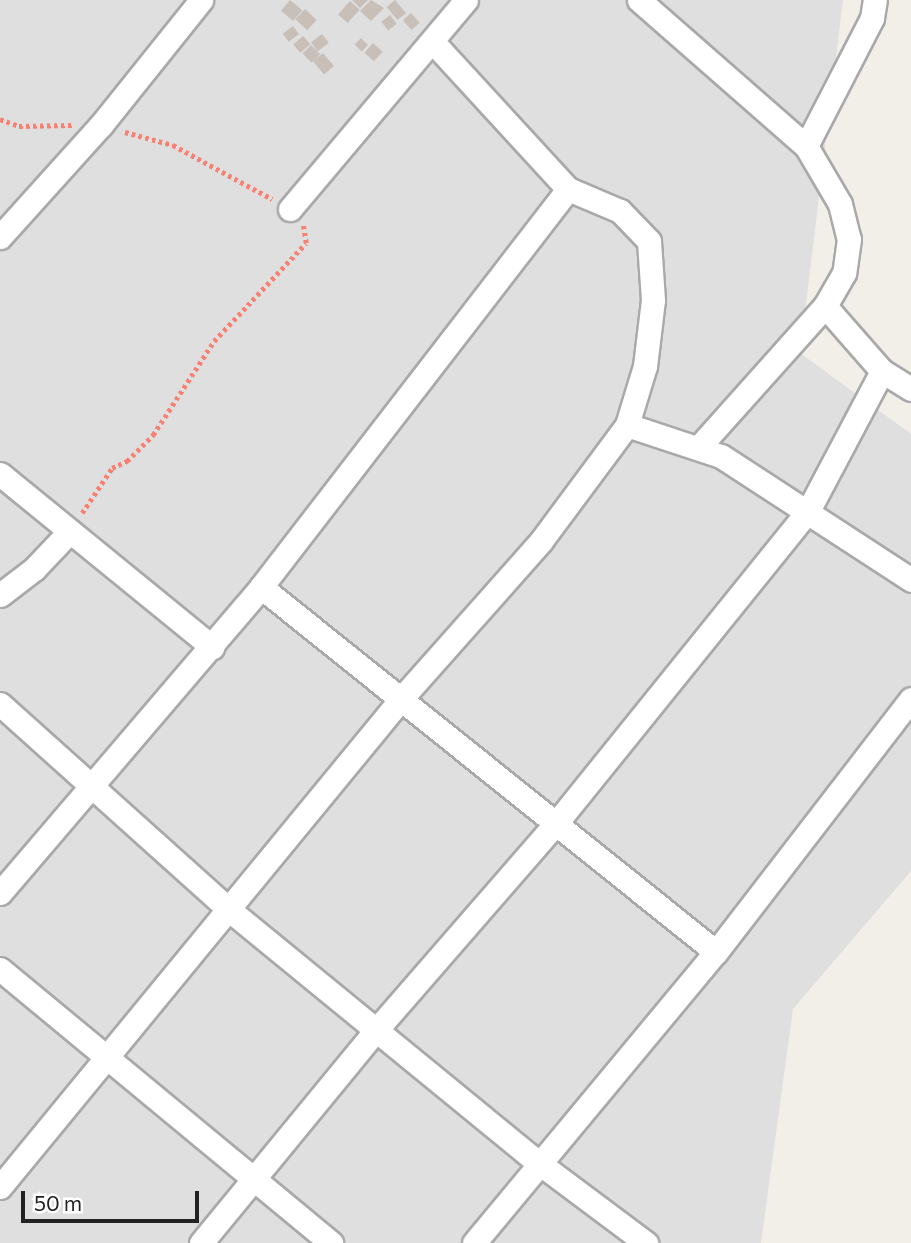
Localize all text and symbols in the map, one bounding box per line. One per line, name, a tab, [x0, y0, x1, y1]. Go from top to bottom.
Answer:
scale bar	[24, 1176, 203, 1220]
text: 50 m	[34, 1190, 82, 1215]

